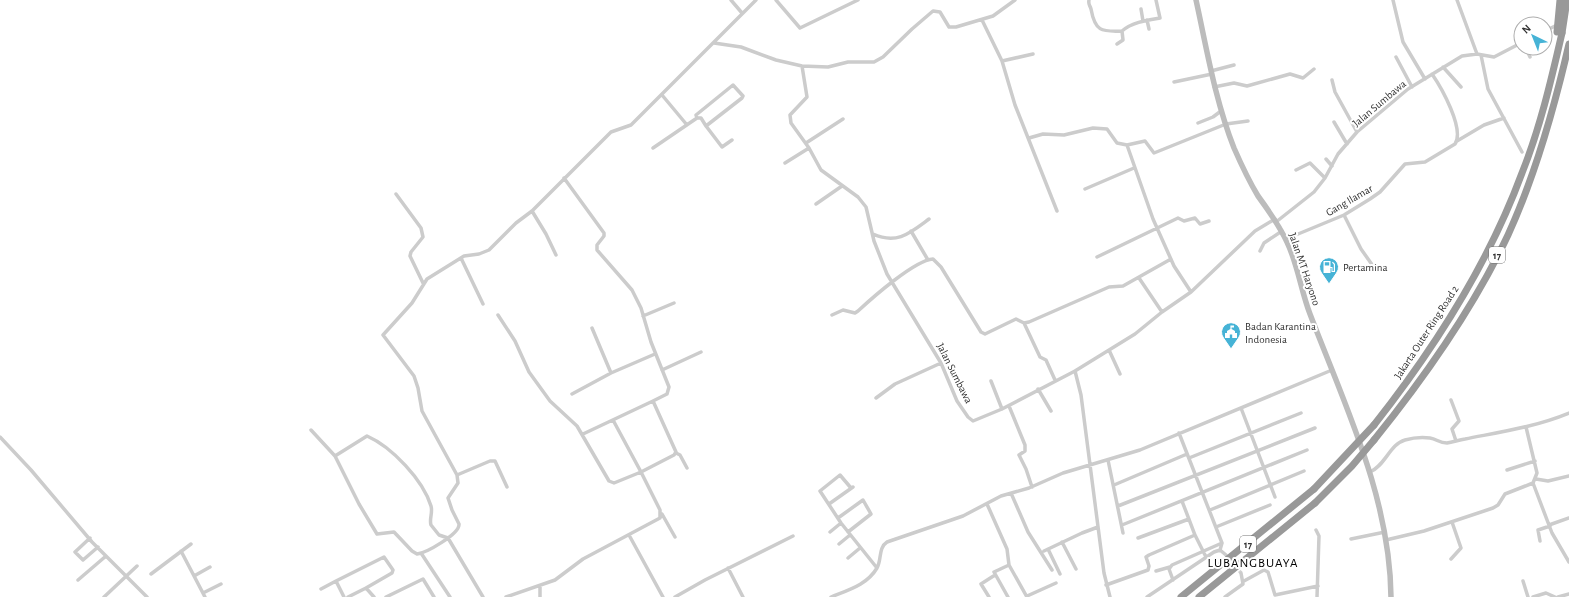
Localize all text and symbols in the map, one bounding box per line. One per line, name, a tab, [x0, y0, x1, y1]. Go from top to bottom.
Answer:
north arrow	[1513, 16, 1553, 56]
text: N	[1520, 22, 1533, 36]
street label: Jalan Sumbawa	[1351, 78, 1408, 129]
street label: Gang Ilamar	[1324, 182, 1375, 218]
street label: Jalan MT Haryono	[1287, 231, 1322, 307]
road number: 17	[1489, 247, 1505, 263]
fuel station icon: Pertamina	[1318, 256, 1340, 284]
place label: Pertamina	[1343, 262, 1388, 273]
street label: Jakarta Outer Ring Road 2	[1392, 284, 1461, 381]
public building icon: Badan Karantina Indonesia	[1220, 321, 1242, 349]
place label: Badan Karantina Indonesia	[1245, 321, 1316, 345]
street label: Jalan Sumbawa	[935, 341, 974, 405]
road number: 17	[1240, 536, 1256, 552]
district label: LUBANGBUAYA	[1207, 557, 1299, 570]

